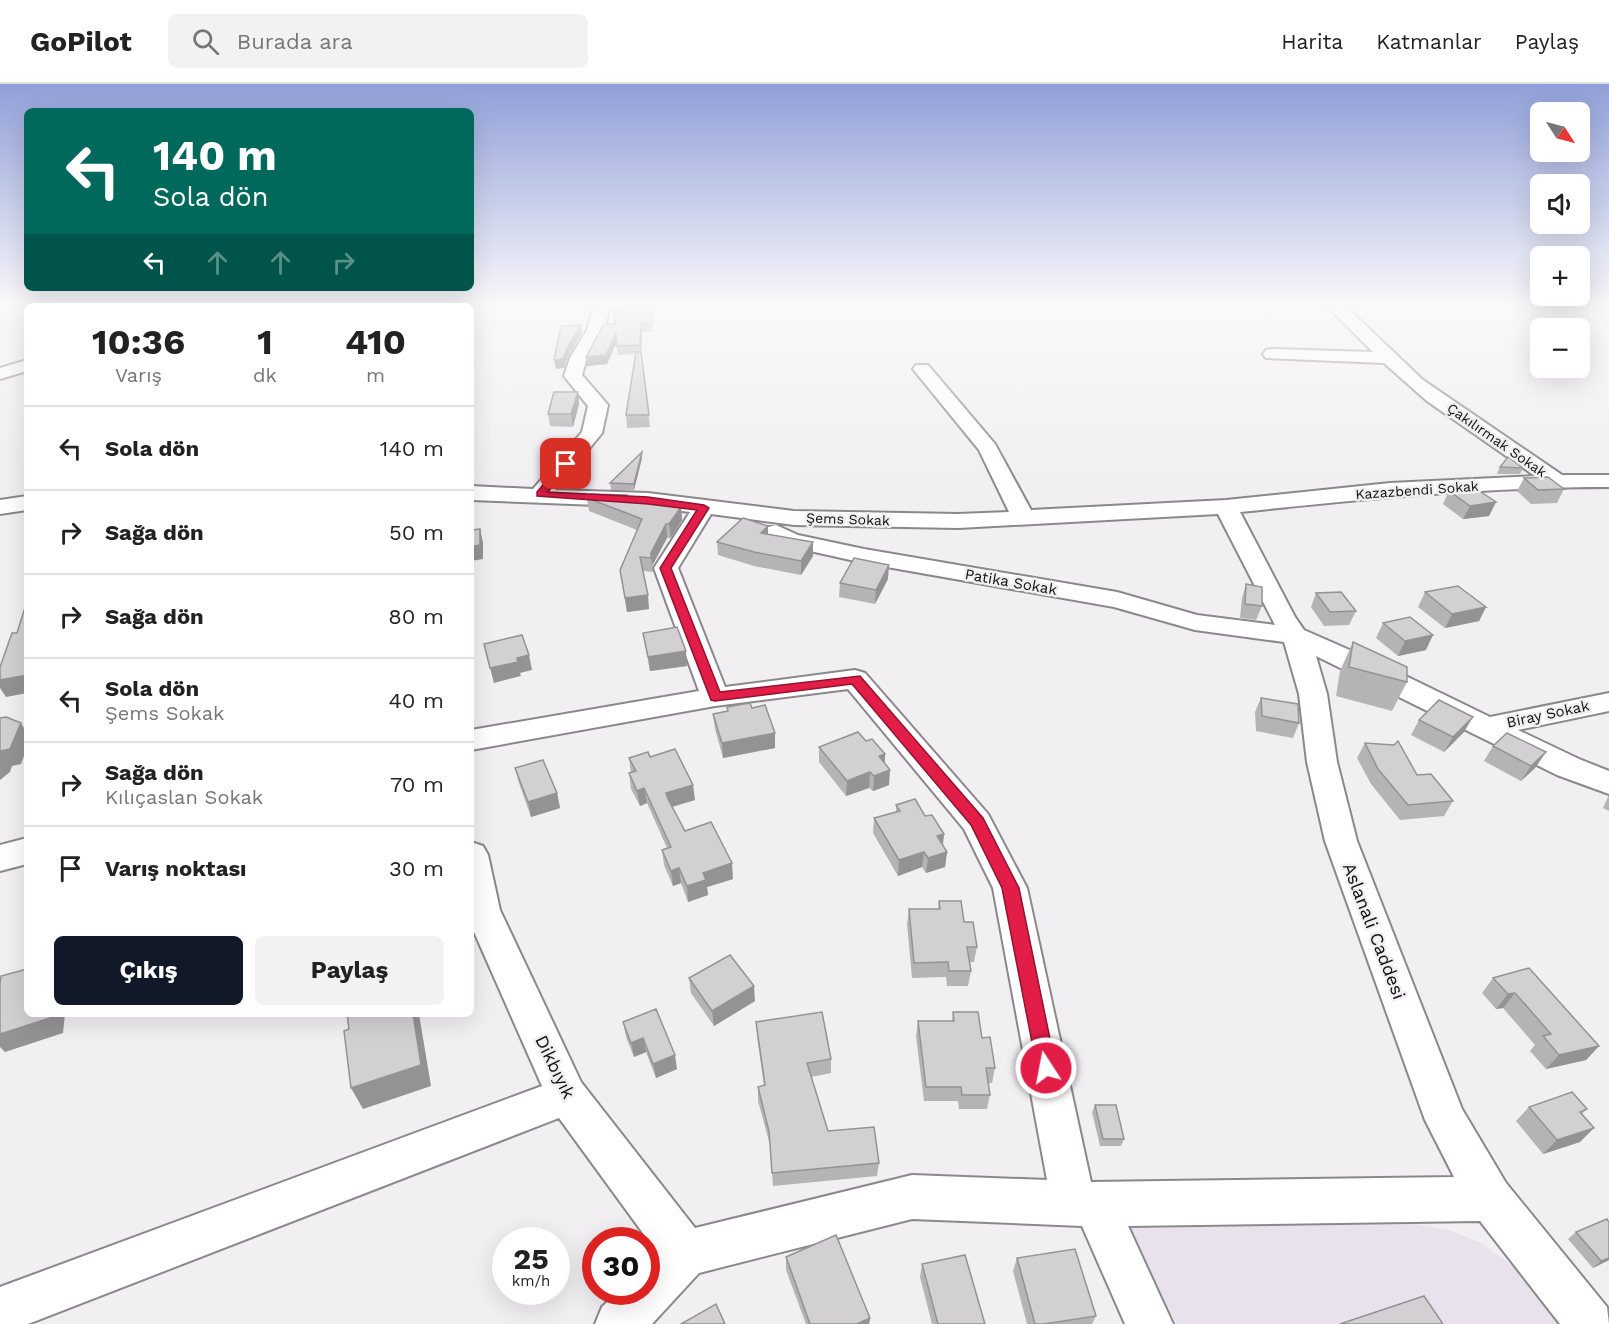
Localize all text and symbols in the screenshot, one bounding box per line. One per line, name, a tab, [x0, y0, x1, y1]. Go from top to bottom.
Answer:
search box	[168, 14, 588, 68]
text: GoPilot	[30, 25, 132, 58]
icon: search	[189, 25, 222, 58]
text: Burada ara	[237, 29, 353, 54]
text: Harita	[1281, 29, 1343, 54]
text: Katmanlar	[1376, 29, 1482, 54]
text: Paylaş	[1515, 29, 1579, 54]
north arrow	[1530, 102, 1590, 162]
map controls	[1530, 102, 1590, 378]
text: 140 m	[153, 131, 277, 180]
icon: left	[54, 132, 132, 210]
button: sound	[1530, 174, 1590, 234]
text: Sola dön	[153, 181, 268, 213]
icon: left	[138, 246, 171, 279]
icon: ahead	[201, 246, 234, 279]
icon: ahead	[264, 246, 297, 279]
icon: right	[327, 246, 360, 279]
button: +	[1530, 246, 1590, 306]
button: −	[1530, 318, 1590, 378]
text: 10:36	[92, 321, 185, 363]
text: 1	[257, 321, 273, 363]
text: 410	[345, 321, 406, 363]
text: Varış	[115, 363, 162, 387]
text: dk	[253, 363, 277, 387]
text: m	[366, 363, 385, 387]
street label: Çakılırmak Sokak	[1444, 400, 1550, 480]
icon: left	[54, 432, 87, 465]
text: Sola dön	[105, 436, 199, 461]
text: 140 m	[380, 436, 444, 461]
pin	[540, 438, 591, 489]
icon: arrive	[549, 447, 582, 480]
street label: Kazazbendi Sokak	[1355, 478, 1479, 502]
street label: Şems Sokak	[806, 510, 890, 528]
icon: right	[54, 516, 87, 549]
text: Sağa dön	[105, 520, 204, 545]
text: 50 m	[389, 520, 444, 545]
street label: Patika Sokak	[964, 565, 1059, 599]
icon: right	[54, 600, 87, 633]
text: Sağa dön	[105, 604, 204, 629]
text: 80 m	[388, 604, 444, 629]
text: Sola dön	[105, 676, 199, 701]
icon: left	[54, 684, 87, 717]
text: 40 m	[388, 688, 444, 713]
street label: Biray Sokak	[1505, 696, 1592, 732]
text: Şems Sokak	[105, 701, 224, 725]
text: Sağa dön	[105, 760, 204, 785]
icon: right	[54, 768, 87, 801]
text: 70 m	[390, 772, 444, 797]
text: Kılıçaslan Sokak	[105, 785, 263, 809]
icon: arrive	[54, 852, 87, 885]
text: Varış noktası	[105, 856, 247, 881]
text: 30 m	[389, 856, 444, 881]
street label: Aslanali Caddesi	[1339, 860, 1410, 1002]
button: Çıkış	[54, 936, 243, 1005]
button: Paylaş	[255, 936, 444, 1005]
street label: Dikbıyık	[531, 1032, 580, 1102]
position arrow	[1014, 1036, 1078, 1100]
speed limit sign: 30	[582, 1227, 660, 1305]
text: 25	[513, 1241, 549, 1276]
text: km/h	[512, 1272, 550, 1290]

